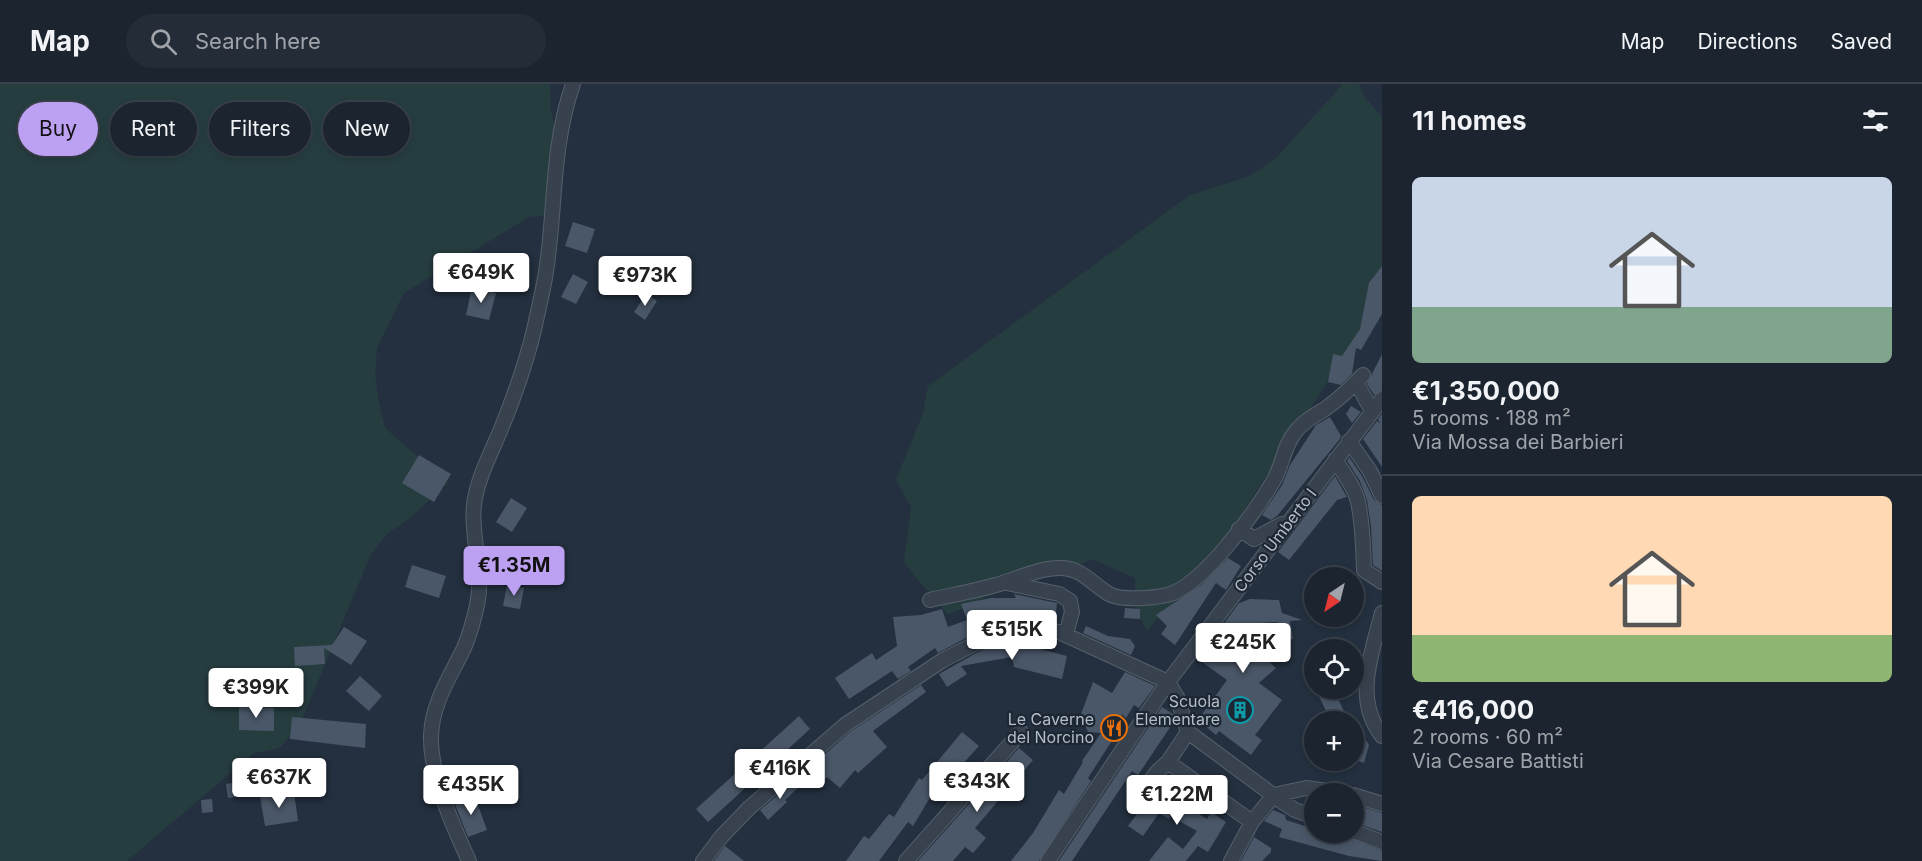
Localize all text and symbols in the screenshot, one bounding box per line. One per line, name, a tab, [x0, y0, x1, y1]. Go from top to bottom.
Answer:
search box	[126, 14, 546, 68]
text: Map	[30, 24, 90, 58]
icon: search	[147, 25, 180, 58]
text: Search here	[195, 28, 321, 54]
text: Map	[1621, 29, 1664, 54]
text: Directions	[1697, 29, 1798, 54]
text: Saved	[1831, 29, 1892, 54]
chip: Buy	[18, 102, 98, 156]
chip: Rent	[110, 102, 197, 156]
chip: Filters	[209, 102, 311, 156]
chip: New	[323, 102, 410, 156]
icon: filters	[1859, 104, 1892, 137]
text: 11 homes	[1412, 105, 1527, 136]
icon: home	[1598, 216, 1706, 324]
pin: €649K	[439, 253, 523, 304]
pin: €973K	[603, 256, 687, 307]
text: €649K	[447, 260, 515, 284]
text: €973K	[613, 263, 677, 287]
text: €1,350,000	[1412, 375, 1560, 406]
text: 5 rooms · 188 m²	[1412, 406, 1571, 430]
text: Via Mossa dei Barbieri	[1412, 430, 1624, 454]
street label: Corso Umberto I	[1230, 484, 1320, 596]
icon: home	[1598, 535, 1706, 643]
pin: €1.35M	[465, 546, 563, 597]
text: €1.35M	[478, 553, 550, 577]
north arrow	[1304, 567, 1364, 627]
map controls	[1304, 567, 1364, 843]
pin: €515K	[970, 610, 1054, 661]
text: €515K	[981, 617, 1043, 641]
pin: €245K	[1201, 623, 1285, 674]
text: €245K	[1210, 630, 1276, 654]
button: locate	[1304, 639, 1364, 699]
pin: €399K	[214, 668, 298, 719]
text: €399K	[223, 675, 289, 699]
place label: Scuola Elementare	[1135, 691, 1220, 729]
text: €416,000	[1412, 694, 1534, 725]
building icon: Scuola Elementare	[1225, 695, 1255, 725]
place label: Le Caverne del Norcino	[1007, 709, 1094, 747]
button: +	[1304, 711, 1364, 771]
restaurant icon: Le Caverne del Norcino	[1099, 713, 1129, 743]
text: 2 rooms · 60 m²	[1412, 725, 1563, 749]
pin: €416K	[738, 749, 822, 800]
text: Via Cesare Battisti	[1412, 749, 1584, 773]
text: €416K	[749, 756, 811, 780]
pin: €637K	[237, 758, 321, 809]
pin: €343K	[935, 762, 1019, 813]
text: €637K	[246, 765, 312, 789]
pin: €435K	[429, 765, 513, 816]
text: €343K	[943, 769, 1011, 793]
text: €435K	[437, 772, 505, 796]
pin: €1.22M	[1128, 775, 1226, 826]
text: €1.22M	[1141, 782, 1213, 806]
button: −	[1304, 783, 1364, 843]

